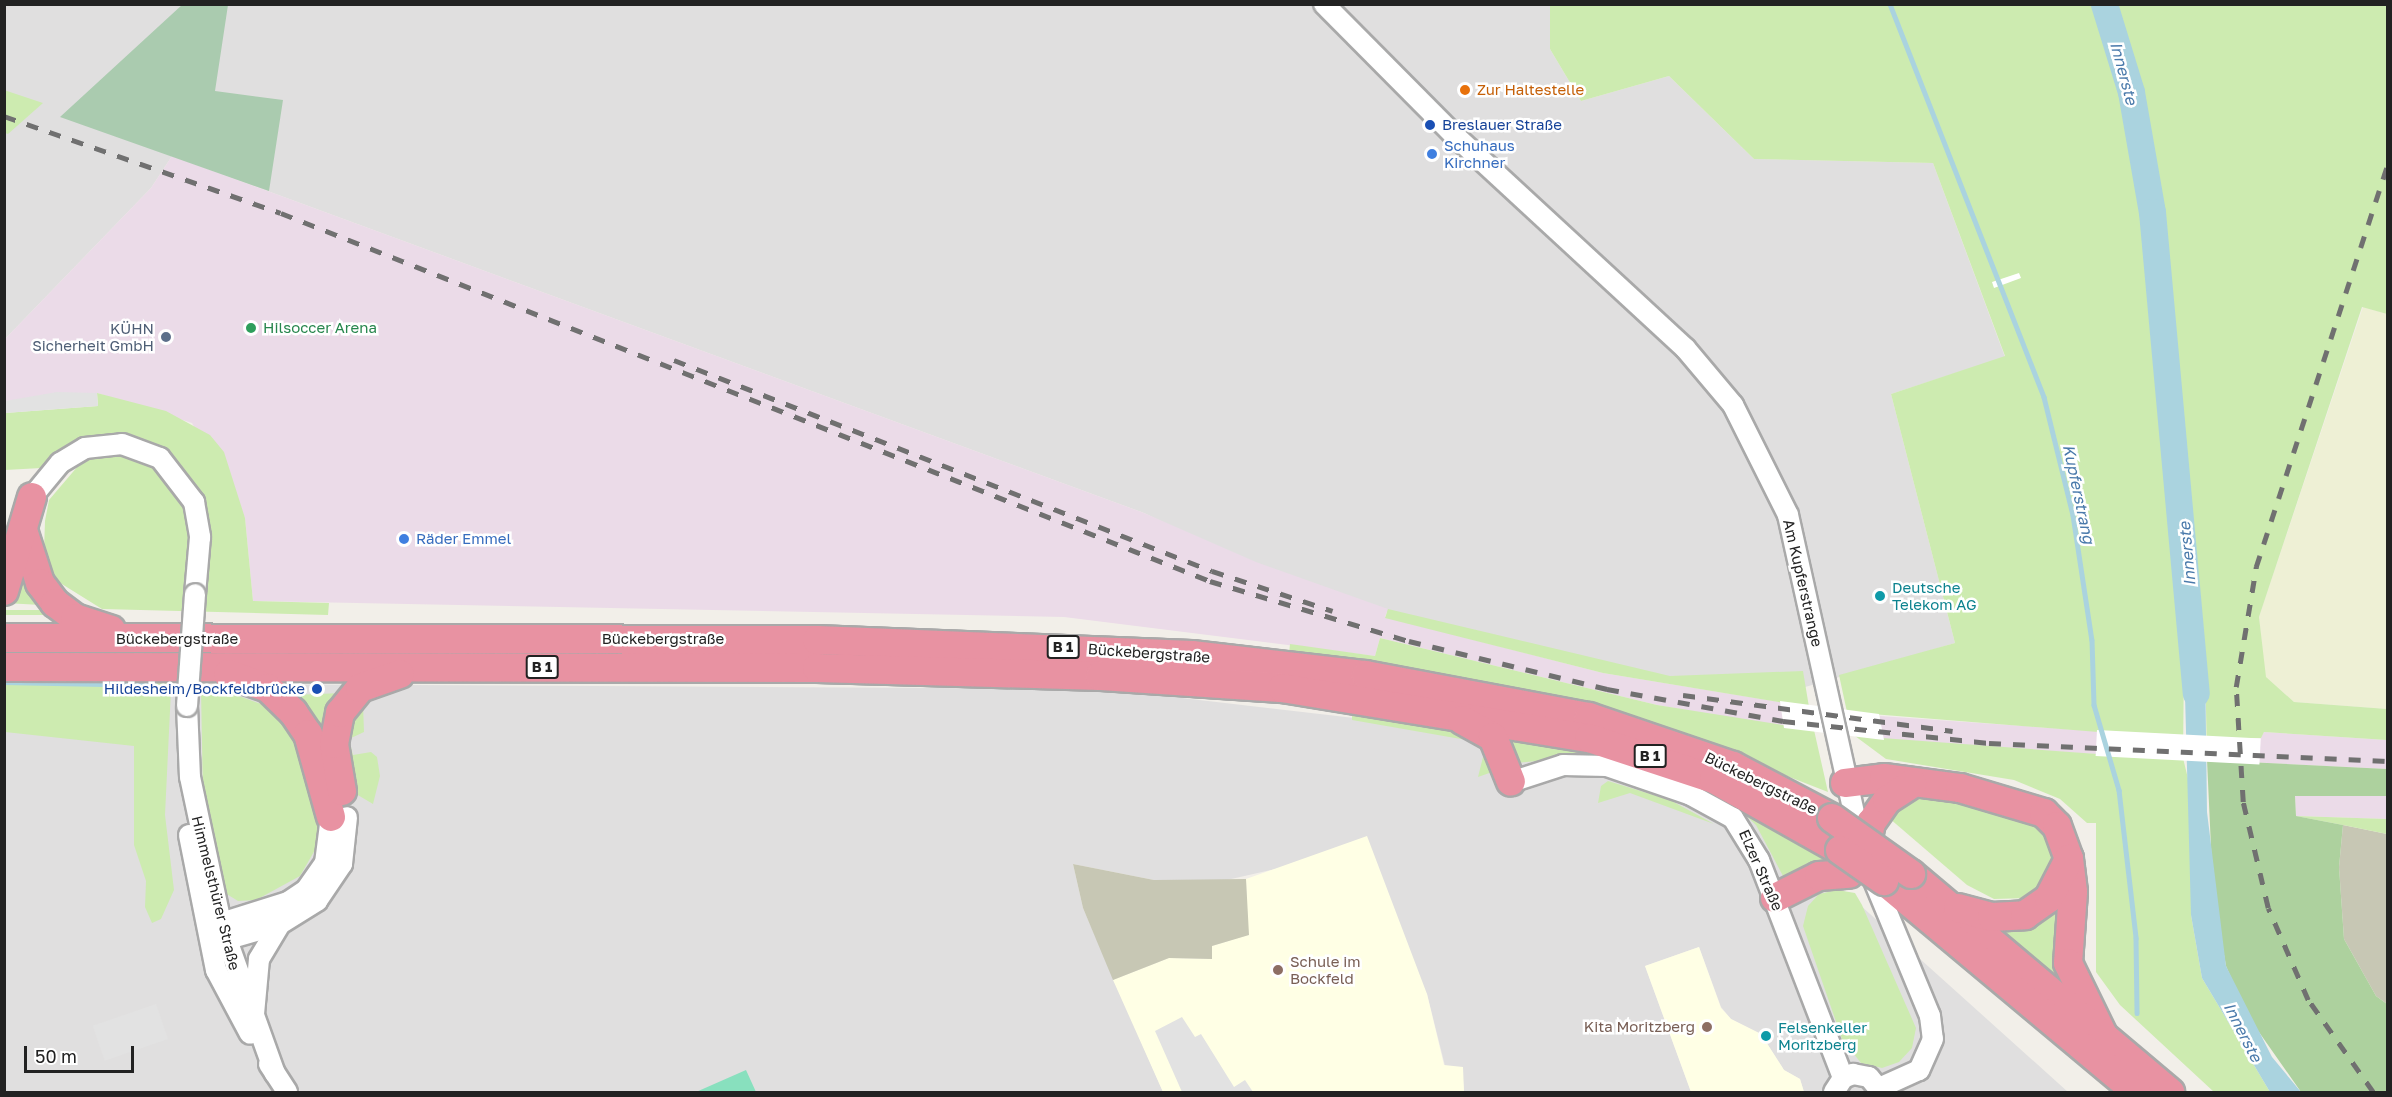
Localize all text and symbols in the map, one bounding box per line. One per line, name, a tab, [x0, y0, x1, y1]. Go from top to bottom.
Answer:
water label: Innerste	[2106, 39, 2142, 107]
place label: Zur Haltestelle	[1477, 81, 1584, 99]
marker: Zur Haltestelle	[1458, 83, 1472, 97]
place label: Breslauer Straße	[1442, 116, 1562, 134]
marker: Breslauer Straße	[1423, 118, 1437, 132]
place label: Schuhaus Kirchner	[1444, 136, 1515, 171]
marker: Schuhaus Kirchner	[1425, 147, 1439, 161]
place label: KÜHN Sicherheit GmbH	[32, 319, 154, 354]
place label: Hilsoccer Arena	[263, 319, 377, 337]
marker: Hilsoccer Arena	[244, 321, 258, 335]
marker: KÜHN Sicherheit GmbH	[159, 330, 173, 344]
water label: Kupferstrang	[2059, 443, 2099, 545]
street label: Am Kupferstrange	[1780, 517, 1826, 649]
water label: Innerste	[2175, 521, 2199, 587]
place label: Räder Emmel	[416, 530, 511, 548]
marker: Räder Emmel	[397, 532, 411, 546]
place label: Deutsche Telekom AG	[1892, 578, 1977, 613]
marker: Deutsche Telekom AG	[1873, 589, 1887, 603]
street label: Bückebergstraße	[116, 630, 238, 648]
street label: Bückebergstraße	[602, 630, 724, 648]
road number: B 1	[1046, 636, 1080, 658]
street label: Bückebergstraße	[1087, 640, 1211, 666]
road number: B 1	[526, 656, 558, 678]
place label: Hildesheim/Bockfeldbrücke	[104, 680, 305, 698]
marker: Hildesheim/Bockfeldbrücke	[310, 682, 324, 696]
road number: B 1	[1634, 745, 1666, 767]
street label: Bückebergstraße	[1702, 748, 1820, 818]
street label: Himmelsthürer Straße	[188, 814, 244, 972]
street label: Elzer Straße	[1735, 827, 1787, 913]
place label: Schule im Bockfeld	[1290, 952, 1360, 987]
marker: Schule im Bockfeld	[1271, 963, 1285, 977]
water label: Innerste	[2220, 999, 2266, 1065]
place label: Kita Moritzberg	[1584, 1018, 1695, 1036]
place label: Felsenkeller Moritzberg	[1778, 1018, 1867, 1053]
marker: Kita Moritzberg	[1700, 1020, 1714, 1034]
marker: Felsenkeller Moritzberg	[1759, 1029, 1773, 1043]
scale bar	[27, 1034, 136, 1072]
text: 50 m	[35, 1045, 77, 1067]

